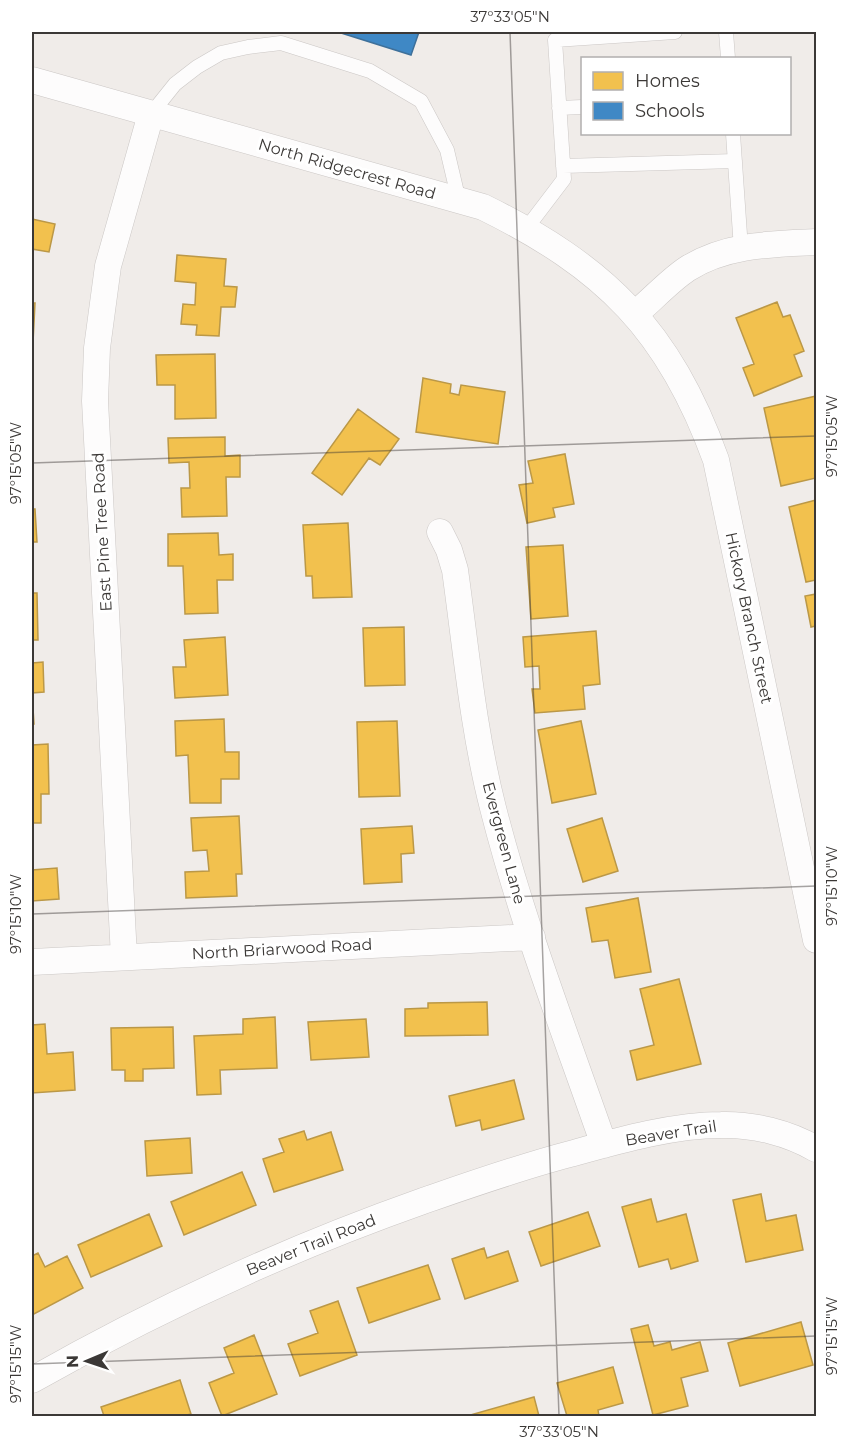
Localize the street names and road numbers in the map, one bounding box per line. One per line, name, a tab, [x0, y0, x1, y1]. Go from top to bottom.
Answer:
street label: North Ridgecrest Road	[256, 135, 438, 203]
street label: East Pine Tree Road	[88, 452, 116, 612]
street label: Hickory Branch Street	[722, 530, 777, 706]
street label: Evergreen Lane	[479, 780, 529, 906]
street label: North Briarwood Road	[191, 935, 373, 963]
street label: Beaver Trail	[624, 1116, 718, 1150]
street label: Beaver Trail Road	[243, 1210, 379, 1280]

